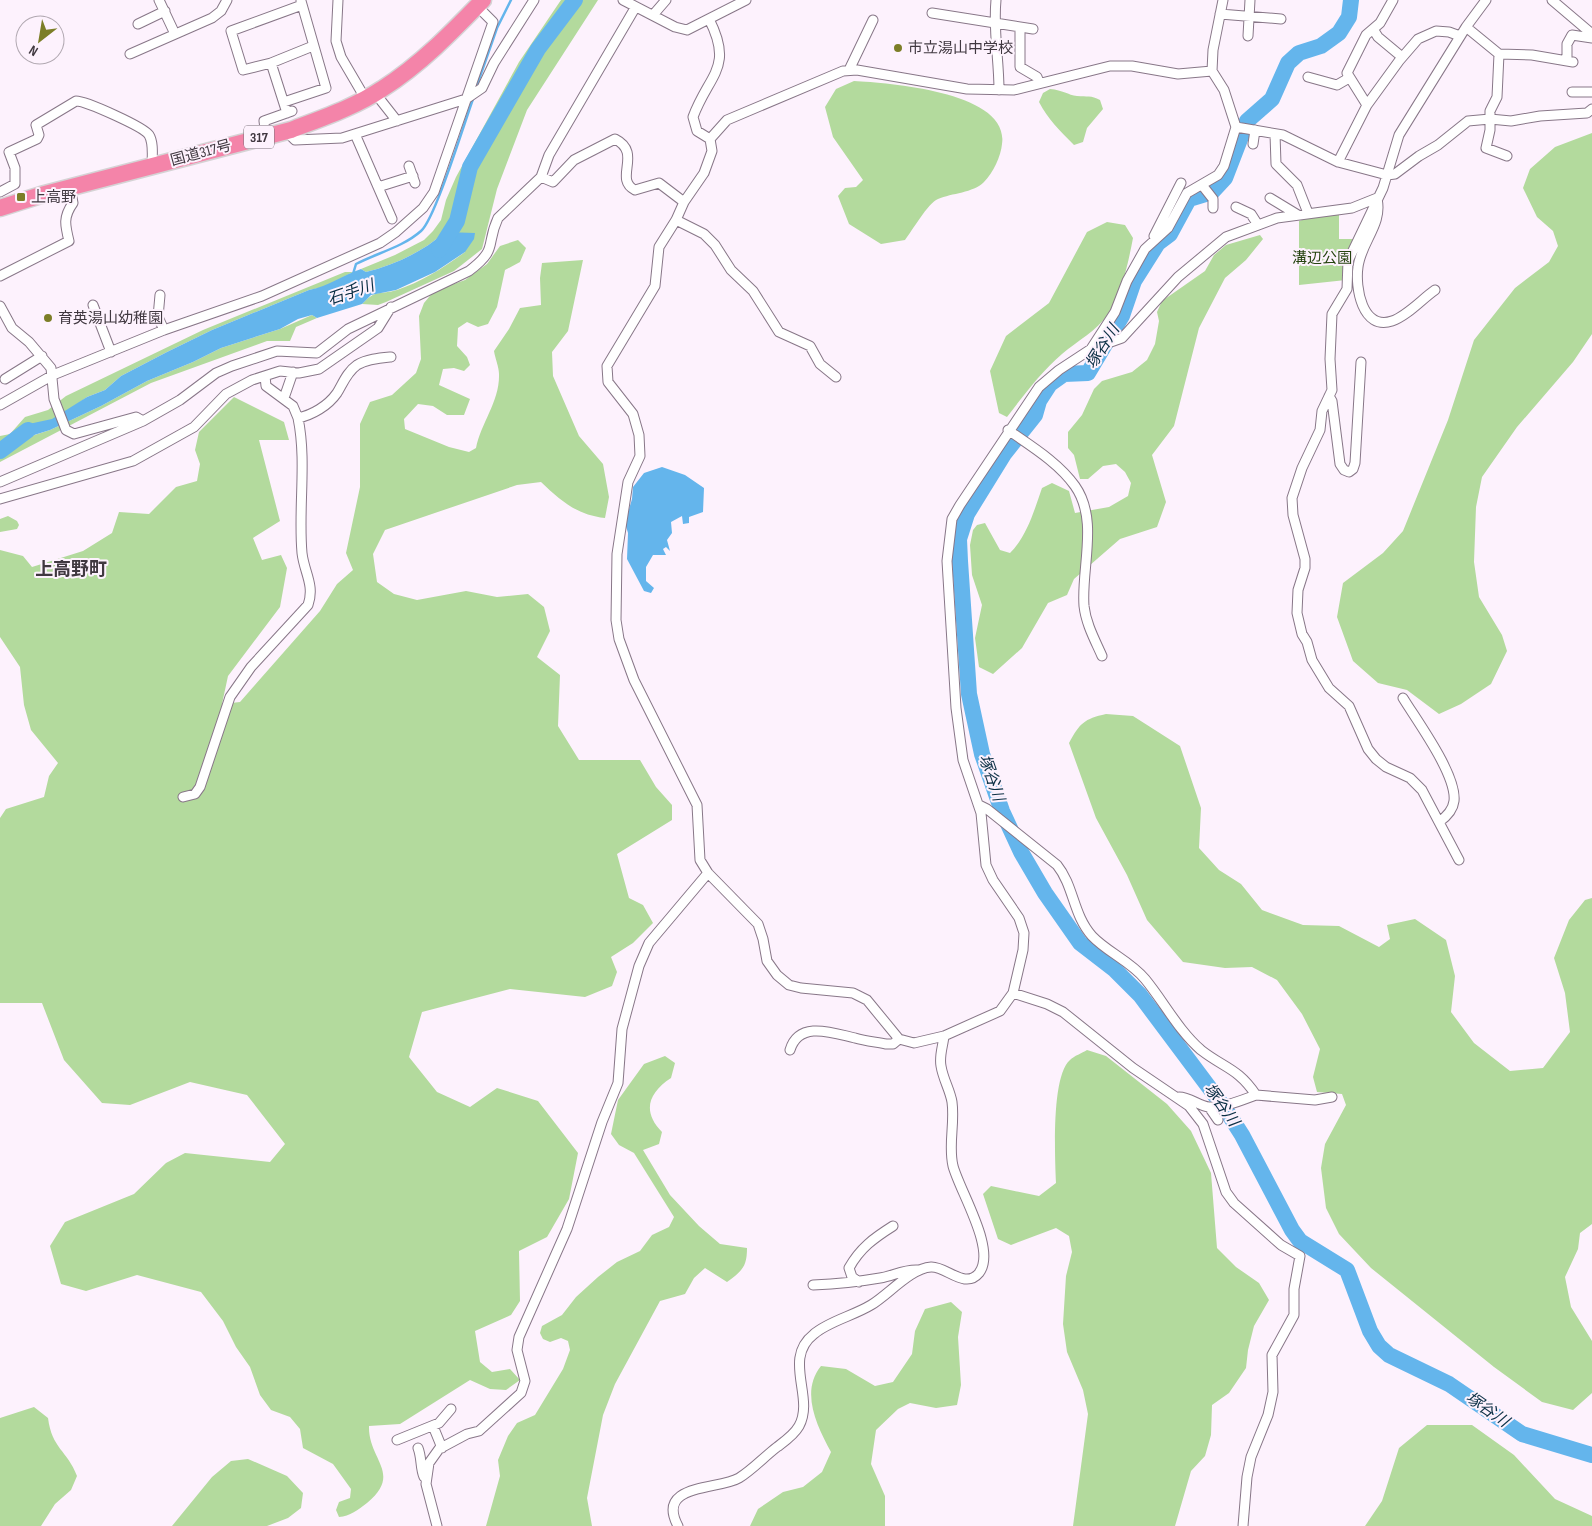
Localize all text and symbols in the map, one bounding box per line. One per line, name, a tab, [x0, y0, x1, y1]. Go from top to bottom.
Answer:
north arrow	[15, 15, 65, 65]
place label: 市立湯山中学校	[908, 39, 1013, 58]
text: N	[26, 42, 41, 60]
marker: 市立湯山中学校	[892, 42, 904, 54]
road number: 317	[244, 125, 274, 148]
street label: 国道317号	[168, 136, 234, 170]
place label: 上高野	[31, 188, 76, 207]
marker: 上高野	[15, 191, 27, 203]
park label: 溝辺公園	[1292, 249, 1352, 268]
water label: 石手川	[325, 276, 379, 310]
place label: 育英湯山幼稚園	[58, 309, 163, 328]
marker: 育英湯山幼稚園	[42, 312, 54, 324]
water label: 塚谷川	[1082, 320, 1125, 372]
district label: 上高野町	[35, 559, 107, 580]
water label: 塚谷川	[974, 752, 1008, 806]
water label: 塚谷川	[1199, 1080, 1244, 1132]
water label: 塚谷川	[1462, 1388, 1514, 1433]

